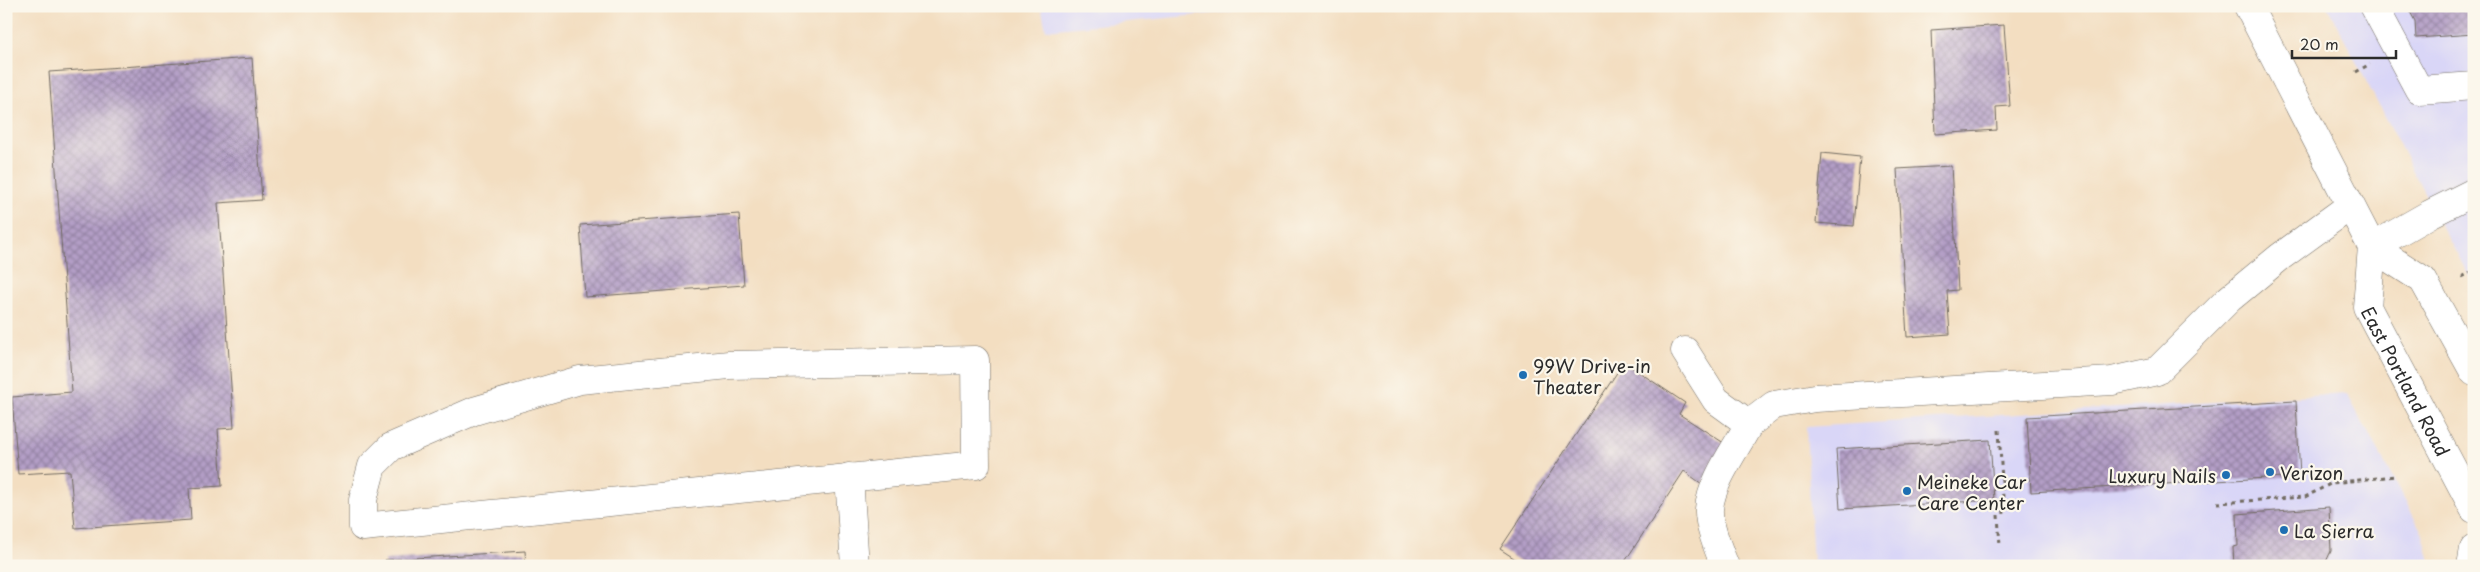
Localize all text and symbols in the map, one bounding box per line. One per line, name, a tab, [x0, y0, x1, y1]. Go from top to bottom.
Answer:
scale bar	[2292, 28, 2396, 60]
text: 20 m	[2300, 32, 2339, 55]
street label: East Portland Road	[2355, 301, 2457, 461]
place label: 99W Drive-in Theater	[1533, 352, 1651, 400]
marker: 99W Drive-in Theater	[1517, 369, 1529, 381]
place label: Verizon	[2280, 459, 2343, 486]
place label: Luxury Nails	[2108, 462, 2216, 489]
marker: Verizon	[2264, 466, 2276, 478]
place label: Meineke Car Care Center	[1917, 468, 2027, 516]
marker: Luxury Nails	[2220, 469, 2232, 481]
marker: Meineke Car Care Center	[1901, 485, 1913, 497]
place label: La Sierra	[2294, 517, 2374, 544]
marker: La Sierra	[2278, 524, 2290, 536]

